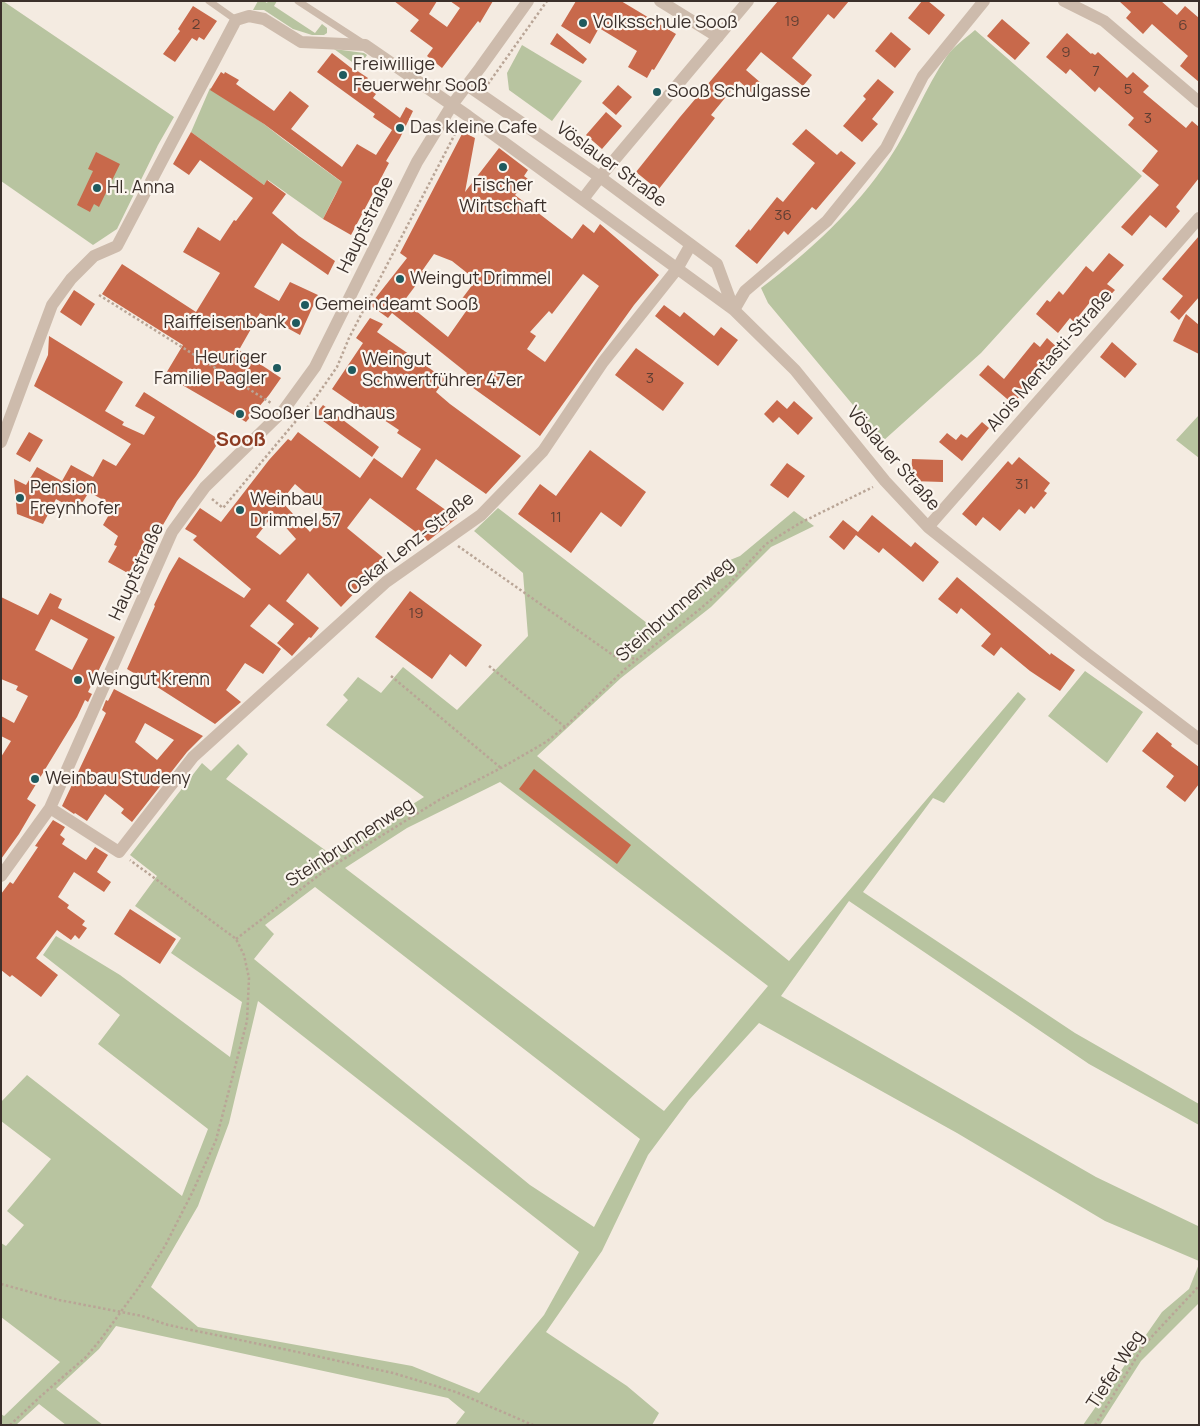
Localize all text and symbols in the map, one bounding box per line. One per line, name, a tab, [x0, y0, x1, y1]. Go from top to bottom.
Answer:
place label: Volksschule Sooß	[593, 12, 738, 34]
house number: 19	[784, 13, 800, 31]
house number: 2	[192, 16, 200, 34]
marker: Volksschule Sooß	[577, 17, 589, 29]
house number: 6	[1178, 17, 1188, 35]
house number: 9	[1061, 44, 1071, 62]
place label: Freiwillige Feuerwehr Sooß	[353, 54, 488, 96]
house number: 7	[1092, 63, 1100, 81]
marker: Freiwillige Feuerwehr Sooß	[337, 69, 349, 81]
place label: Sooß Schulgasse	[667, 81, 810, 103]
house number: 5	[1124, 81, 1132, 99]
marker: Sooß Schulgasse	[651, 86, 663, 98]
house number: 3	[1144, 110, 1152, 128]
place label: Das kleine Cafe	[410, 117, 537, 139]
street label: Vöslauer Straße	[552, 118, 670, 212]
marker: Das kleine Cafe	[394, 122, 406, 134]
marker: Fischer Wirtschaft	[497, 161, 509, 173]
street label: Hauptstraße	[333, 173, 399, 277]
place label: Fischer Wirtschaft	[459, 175, 547, 218]
place label: Hl. Anna	[107, 177, 174, 199]
marker: Hl. Anna	[91, 182, 103, 194]
house number: 36	[774, 207, 792, 225]
place label: Weingut Drimmel	[410, 268, 551, 290]
marker: Weingut Drimmel	[394, 273, 406, 285]
street label: Alois Mentasti-Straße	[982, 286, 1118, 436]
place label: Gemeindeamt Sooß	[315, 294, 479, 316]
marker: Gemeindeamt Sooß	[299, 299, 311, 311]
place label: Raiffeisenbank	[163, 312, 286, 334]
marker: Raiffeisenbank	[290, 317, 302, 329]
place label: Heuriger Familie Pagler	[154, 347, 267, 389]
place label: Weingut Schwertführer 47er	[362, 349, 523, 392]
marker: Heuriger Familie Pagler	[271, 362, 283, 374]
marker: Weingut Schwertführer 47er	[346, 364, 358, 376]
house number: 3	[646, 370, 654, 388]
street label: Vöslauer Straße	[842, 402, 944, 516]
place label: Sooßer Landhaus	[250, 403, 395, 425]
marker: Sooßer Landhaus	[234, 408, 246, 420]
district label: Sooß	[216, 428, 266, 452]
house number: 31	[1015, 476, 1029, 494]
place label: Pension Freynhofer	[30, 477, 120, 520]
street label: Oskar Lenz-Straße	[344, 488, 478, 600]
place label: Weinbau Drimmel 57	[250, 489, 341, 532]
marker: Pension Freynhofer	[14, 492, 26, 504]
marker: Weinbau Drimmel 57	[234, 504, 246, 516]
house number: 11	[550, 509, 562, 527]
street label: Hauptstraße	[105, 520, 169, 624]
street label: Steinbrunnenweg	[612, 553, 738, 667]
house number: 19	[408, 605, 424, 623]
place label: Weingut Krenn	[88, 669, 210, 691]
marker: Weingut Krenn	[72, 674, 84, 686]
place label: Weinbau Studeny	[45, 768, 191, 790]
marker: Weinbau Studeny	[29, 773, 41, 785]
street label: Steinbrunnenweg	[282, 794, 418, 892]
street label: Tiefer Weg	[1083, 1327, 1149, 1413]

